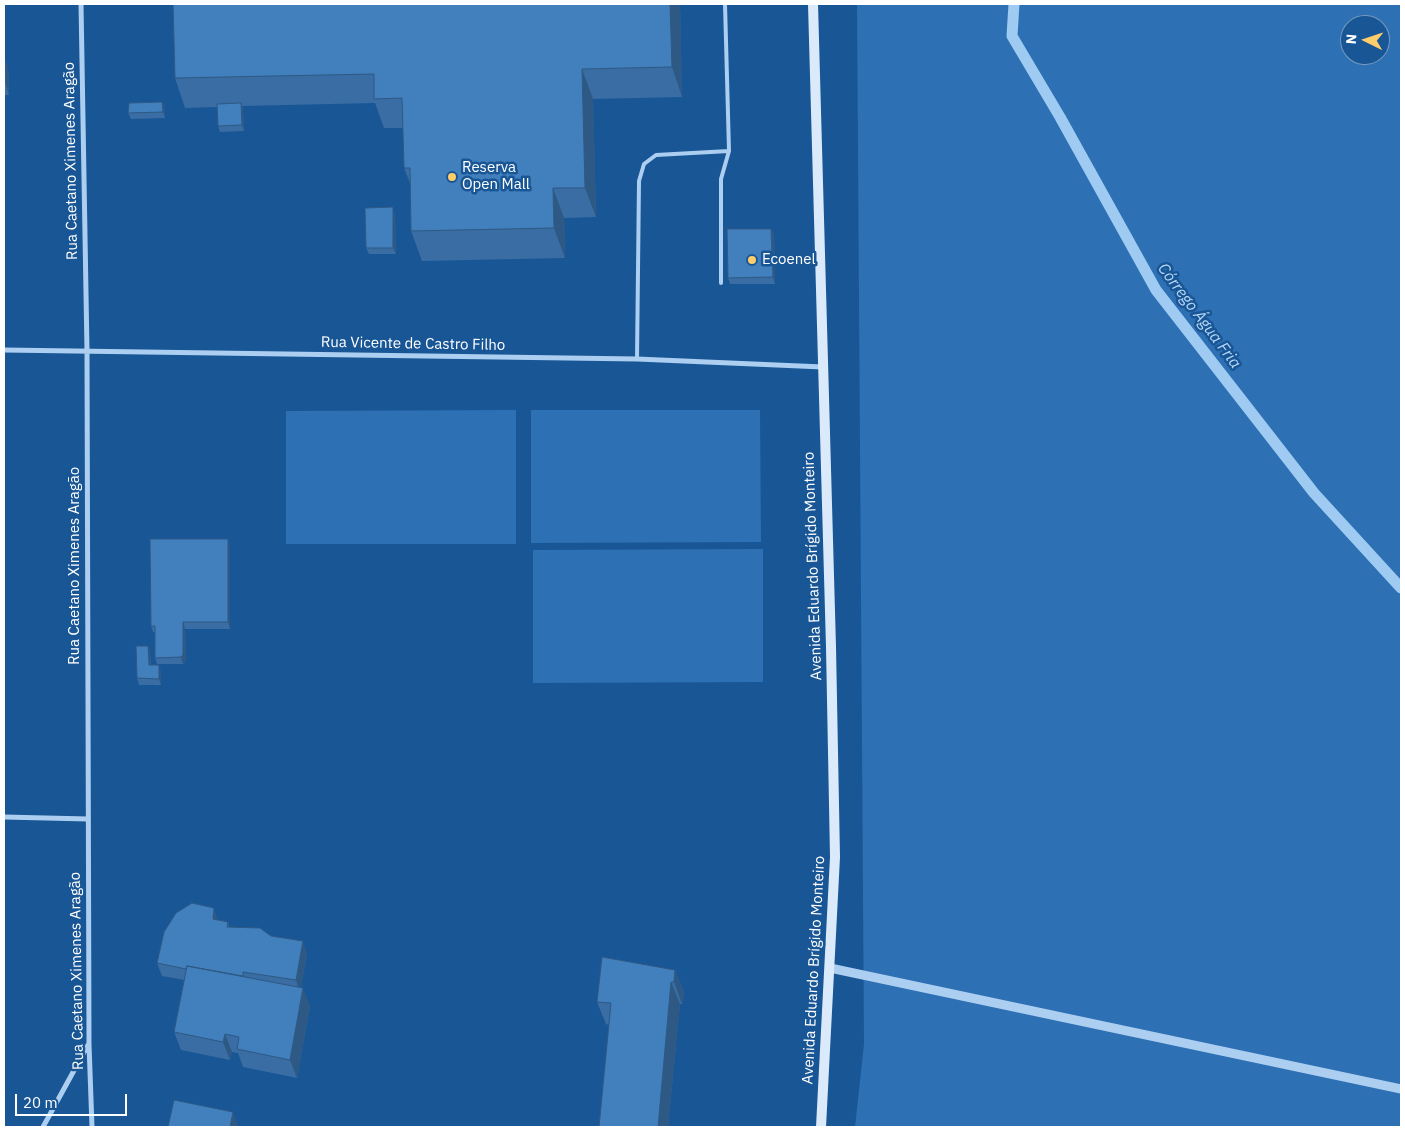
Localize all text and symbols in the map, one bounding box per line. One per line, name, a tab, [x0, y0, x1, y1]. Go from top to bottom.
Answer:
north arrow	[1340, 15, 1390, 65]
text: N	[1342, 33, 1360, 45]
street label: Rua Caetano Ximenes Aragão	[60, 62, 82, 260]
place label: Reserva Open Mall	[462, 159, 530, 194]
marker: Reserva Open Mall	[446, 171, 458, 183]
place label: Ecoenel	[762, 251, 816, 269]
marker: Ecoenel	[746, 254, 758, 266]
water label: Córrego Água Fria	[1153, 260, 1245, 372]
street label: Rua Vicente de Castro Filho	[321, 333, 505, 355]
street label: Avenida Eduardo Brígido Monteiro	[800, 451, 826, 681]
street label: Rua Caetano Ximenes Aragão	[66, 467, 84, 665]
street label: Avenida Eduardo Brígido Monteiro	[799, 855, 829, 1085]
street label: Rua Caetano Ximenes Aragão	[66, 872, 88, 1070]
scale bar	[18, 1084, 130, 1116]
text: 20 m	[23, 1093, 58, 1112]

